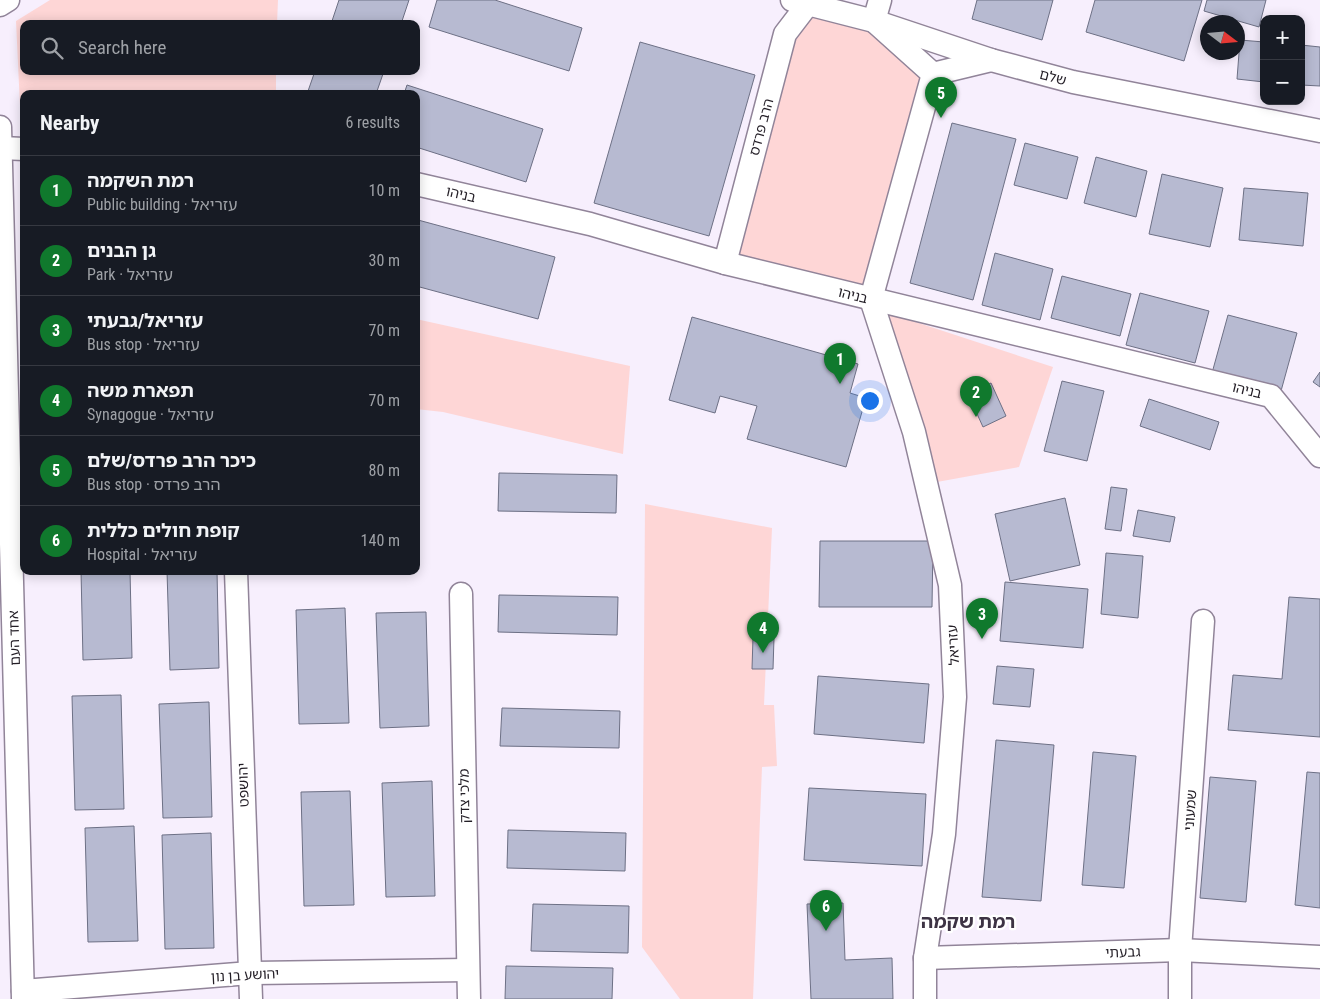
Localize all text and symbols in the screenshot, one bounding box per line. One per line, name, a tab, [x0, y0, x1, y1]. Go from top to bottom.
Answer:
north arrow	[1200, 15, 1245, 60]
map controls	[1260, 15, 1305, 105]
button: +	[1260, 15, 1305, 60]
search box	[20, 20, 420, 75]
icon: search	[38, 34, 66, 62]
text: Search here	[78, 36, 166, 59]
button: −	[1260, 60, 1305, 105]
street label: שלם	[1038, 66, 1068, 88]
pin: 5	[925, 77, 957, 118]
street label: הרב פרדס	[746, 97, 776, 157]
text: Nearby	[40, 111, 99, 135]
text: 6 results	[345, 113, 400, 132]
text: רמת השקמה	[87, 169, 194, 192]
text: 1	[52, 181, 60, 200]
text: 10 m	[368, 181, 400, 200]
street label: בניהו	[445, 183, 477, 205]
text: Public building · עזריאל	[87, 195, 238, 214]
text: גן הבנים	[87, 239, 156, 262]
text: 2	[52, 251, 60, 270]
text: 30 m	[368, 251, 400, 270]
text: Park · עזריאל	[87, 265, 173, 284]
street label: בניהו	[837, 284, 869, 306]
text: עזריאל/גבעתי	[87, 309, 203, 332]
text: 3	[52, 321, 60, 340]
text: 70 m	[368, 321, 400, 340]
text: Bus stop · עזריאל	[87, 335, 200, 354]
pin: 1	[824, 343, 856, 384]
pin: 2	[960, 376, 992, 417]
text: תפארת משה	[87, 379, 194, 402]
street label: בניהו	[1231, 379, 1263, 401]
your location	[857, 388, 883, 414]
text: 4	[52, 391, 60, 410]
text: 70 m	[368, 391, 400, 410]
text: Synagogue · עזריאל	[87, 405, 214, 424]
text: כיכר הרב פרדס/שלם	[87, 449, 256, 472]
text: 5	[52, 461, 60, 480]
text: 80 m	[368, 461, 400, 480]
text: Bus stop · הרב פרדס	[87, 475, 221, 494]
text: קופת חולים כללית	[87, 519, 240, 542]
text: 6	[52, 531, 60, 550]
text: 140 m	[361, 531, 400, 550]
text: Hospital · עזריאל	[87, 545, 197, 564]
pin: 3	[966, 598, 998, 639]
street label: אחד העם	[5, 610, 23, 666]
pin: 4	[747, 612, 779, 653]
street label: עזריאל	[944, 624, 962, 666]
street label: יהושפט	[234, 763, 252, 807]
street label: מלכי צדק	[456, 769, 472, 823]
street label: שמעוני	[1181, 789, 1199, 831]
pin: 6	[810, 890, 842, 931]
district label: רמת שקמה	[921, 910, 1015, 933]
street label: גבעתי	[1105, 943, 1141, 961]
street label: יהושע בן נון	[210, 965, 280, 985]

